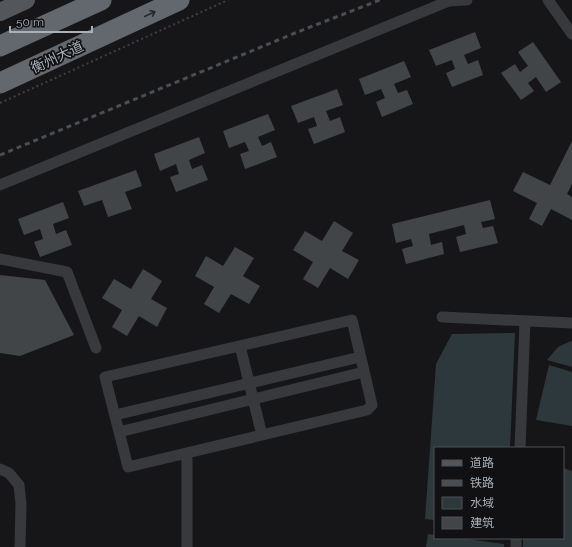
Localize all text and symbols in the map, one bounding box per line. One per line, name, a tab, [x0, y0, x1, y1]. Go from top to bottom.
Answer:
scale bar	[10, 8, 92, 34]
one-way arrow	[143, 10, 155, 17]
text: 50 m	[16, 15, 44, 29]
street label: 衡州大道	[28, 38, 86, 76]
legend	[434, 447, 564, 539]
text: 道路	[470, 456, 494, 470]
text: 铁路	[470, 476, 494, 490]
text: 水域	[470, 496, 494, 510]
text: 建筑	[470, 516, 494, 530]

